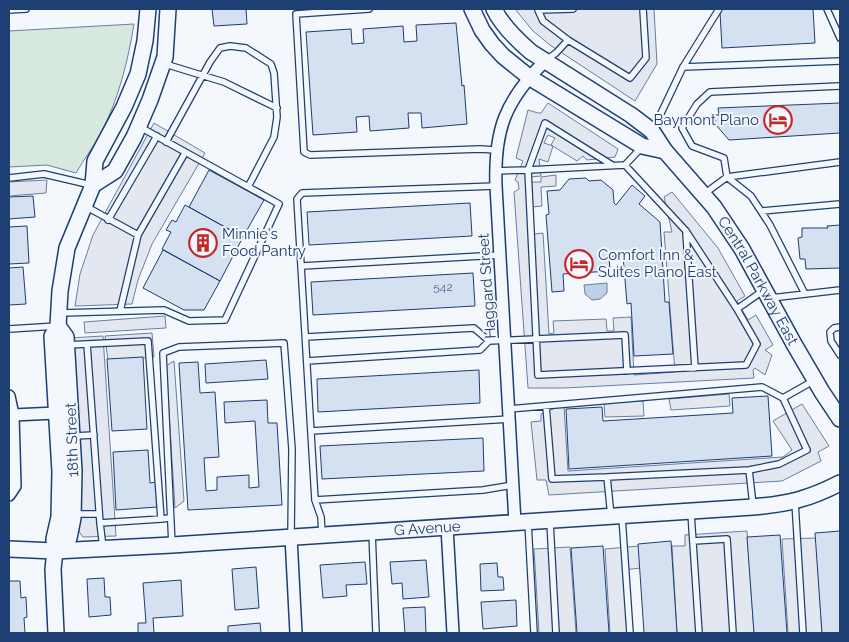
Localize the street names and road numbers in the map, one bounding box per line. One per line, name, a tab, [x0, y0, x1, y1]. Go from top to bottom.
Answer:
street label: Central Parkway East	[714, 213, 802, 348]
street label: Haggard Street	[474, 233, 500, 339]
street label: 18th Street	[62, 402, 82, 478]
street label: G Avenue	[393, 517, 461, 539]

